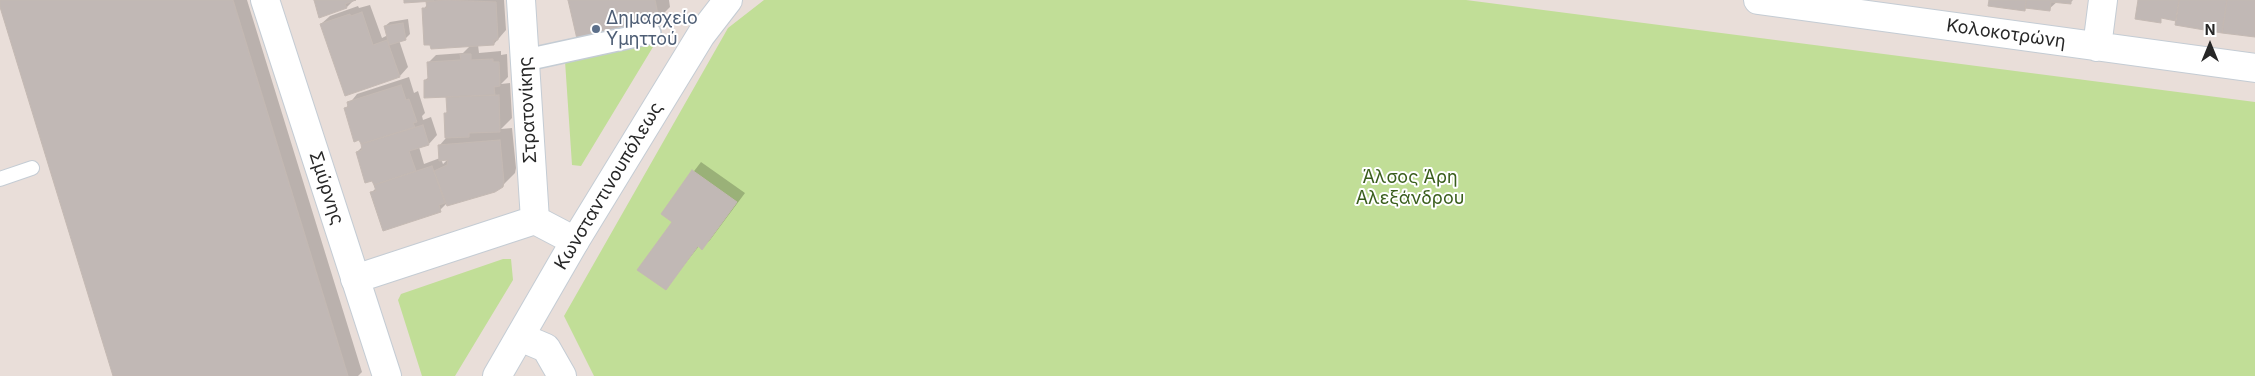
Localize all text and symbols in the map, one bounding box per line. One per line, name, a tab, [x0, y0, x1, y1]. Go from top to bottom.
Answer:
place label: Δημαρχείο Υμηττού	[606, 8, 698, 50]
street label: Κολοκοτρώνη	[1945, 15, 2067, 53]
north arrow	[2185, 20, 2235, 70]
text: N	[2205, 21, 2215, 38]
marker: Δημαρχείο Υμηττού	[590, 23, 602, 35]
street label: Στρατονίκης	[514, 56, 542, 164]
street label: Κωνσταντινουπόλεως	[550, 98, 668, 274]
street label: Σμύρνης	[304, 149, 348, 227]
park label: Άλσος Άρη Αλεξάνδρου	[1356, 167, 1464, 210]

